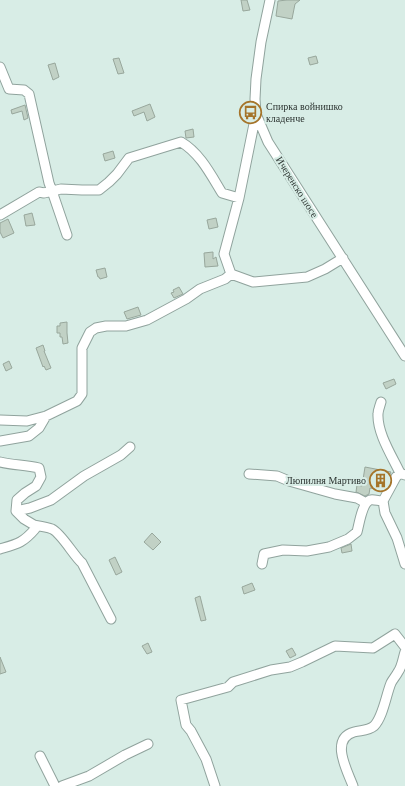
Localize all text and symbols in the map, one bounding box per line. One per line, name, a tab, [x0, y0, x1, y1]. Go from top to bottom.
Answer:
bus stop icon: Спирка войнишко кладенче	[237, 99, 263, 125]
place label: Спирка войнишко кладенче	[266, 101, 343, 124]
street label: Ичеренско шосе	[274, 155, 320, 220]
building icon: Люпилня Мартиво	[368, 467, 394, 493]
place label: Люпилня Мартиво	[286, 475, 366, 486]

